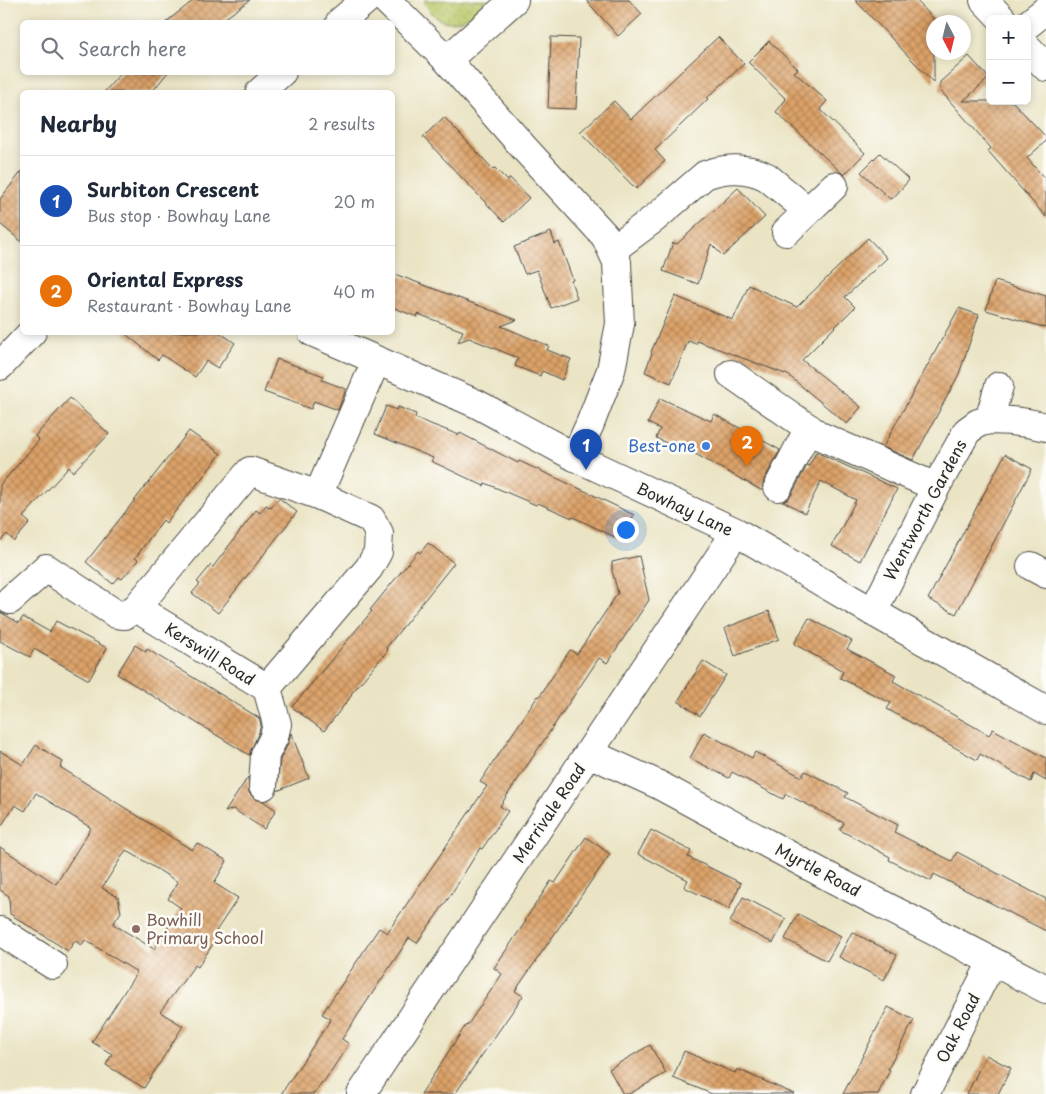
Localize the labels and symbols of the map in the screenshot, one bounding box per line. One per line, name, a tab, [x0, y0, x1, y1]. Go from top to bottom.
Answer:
north arrow	[926, 15, 971, 60]
pin: 2	[731, 426, 763, 467]
pin: 1	[570, 429, 602, 470]
place label: Best-one	[628, 433, 696, 457]
street label: Wentworth Gardens	[877, 435, 971, 584]
marker: Best-one	[700, 440, 712, 452]
street label: Bowhay Lane	[633, 475, 738, 541]
your location	[613, 517, 639, 543]
street label: Kerswill Road	[161, 616, 260, 690]
street label: Merrivale Road	[506, 758, 590, 867]
street label: Myrtle Road	[771, 837, 866, 902]
place label: Bowhill Primary School	[146, 907, 264, 949]
marker: Bowhill Primary School	[130, 923, 142, 935]
street label: Oak Road	[929, 989, 985, 1066]

